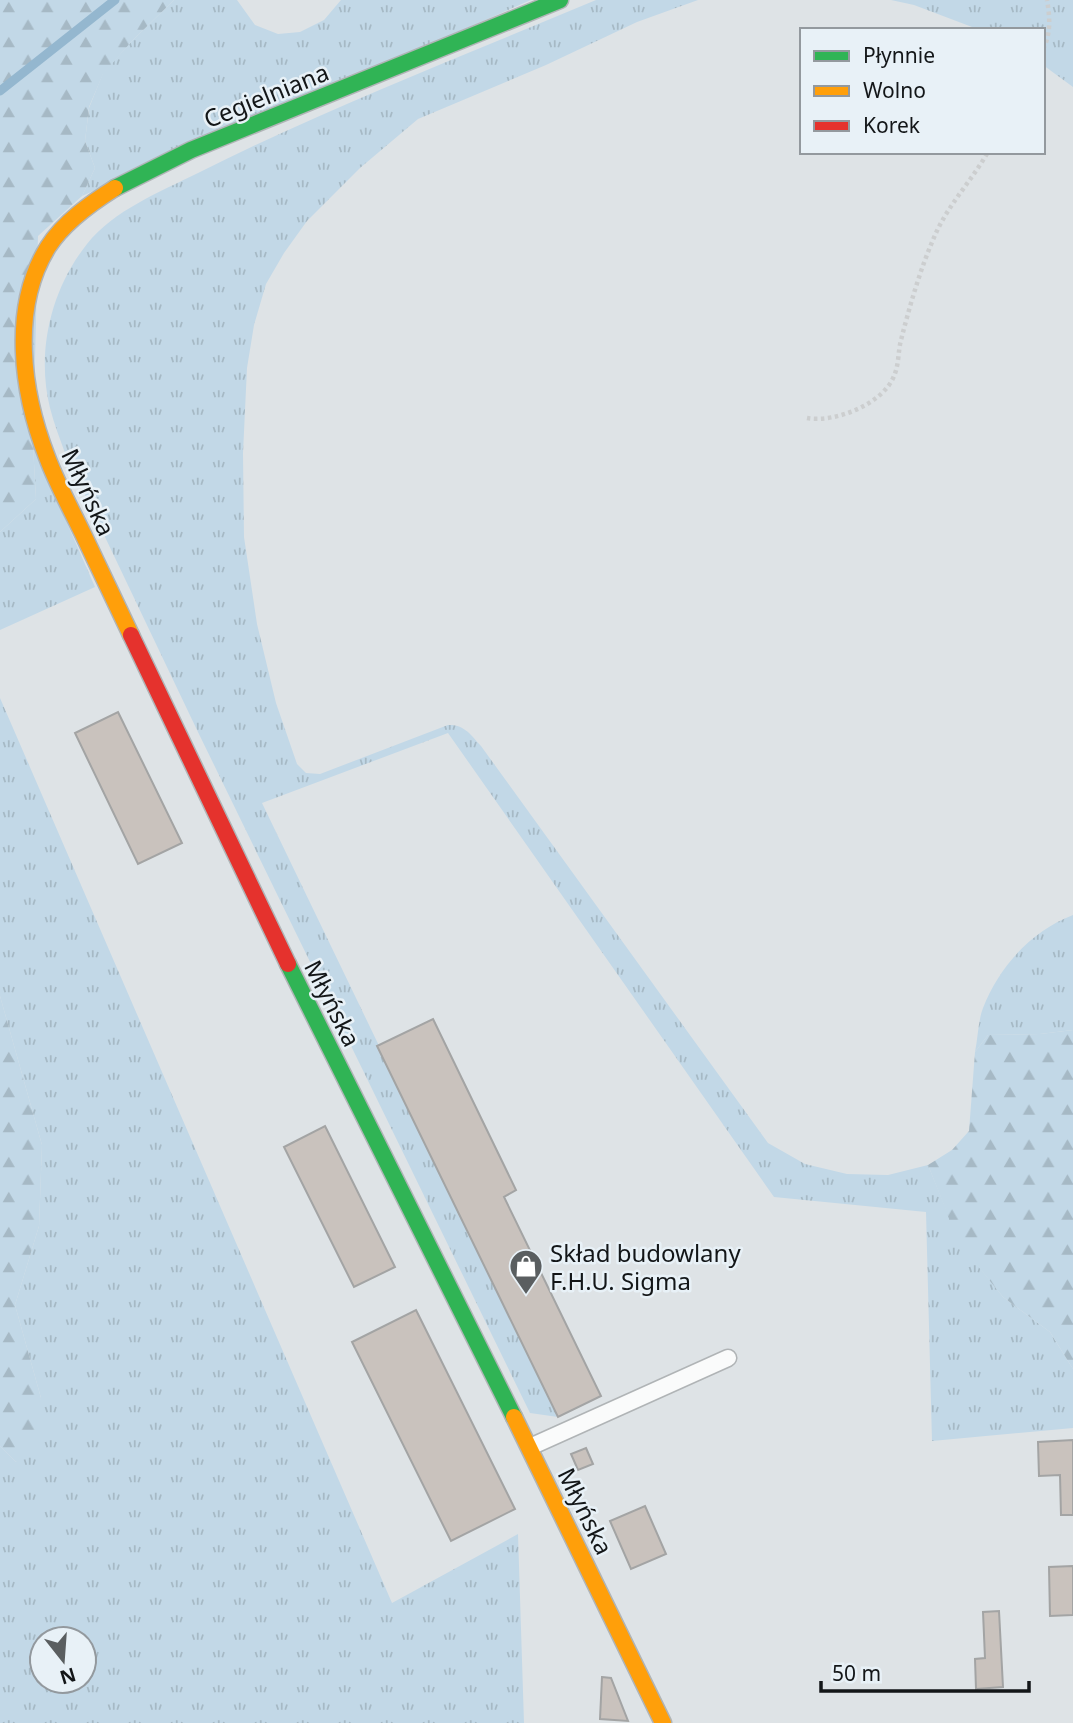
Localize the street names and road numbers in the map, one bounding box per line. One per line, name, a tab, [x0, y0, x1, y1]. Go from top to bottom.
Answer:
street label: Cegielniana	[199, 55, 333, 135]
street label: Młyńska	[54, 443, 124, 541]
street label: Młyńska	[297, 954, 369, 1052]
street label: Młyńska	[551, 1462, 621, 1560]

